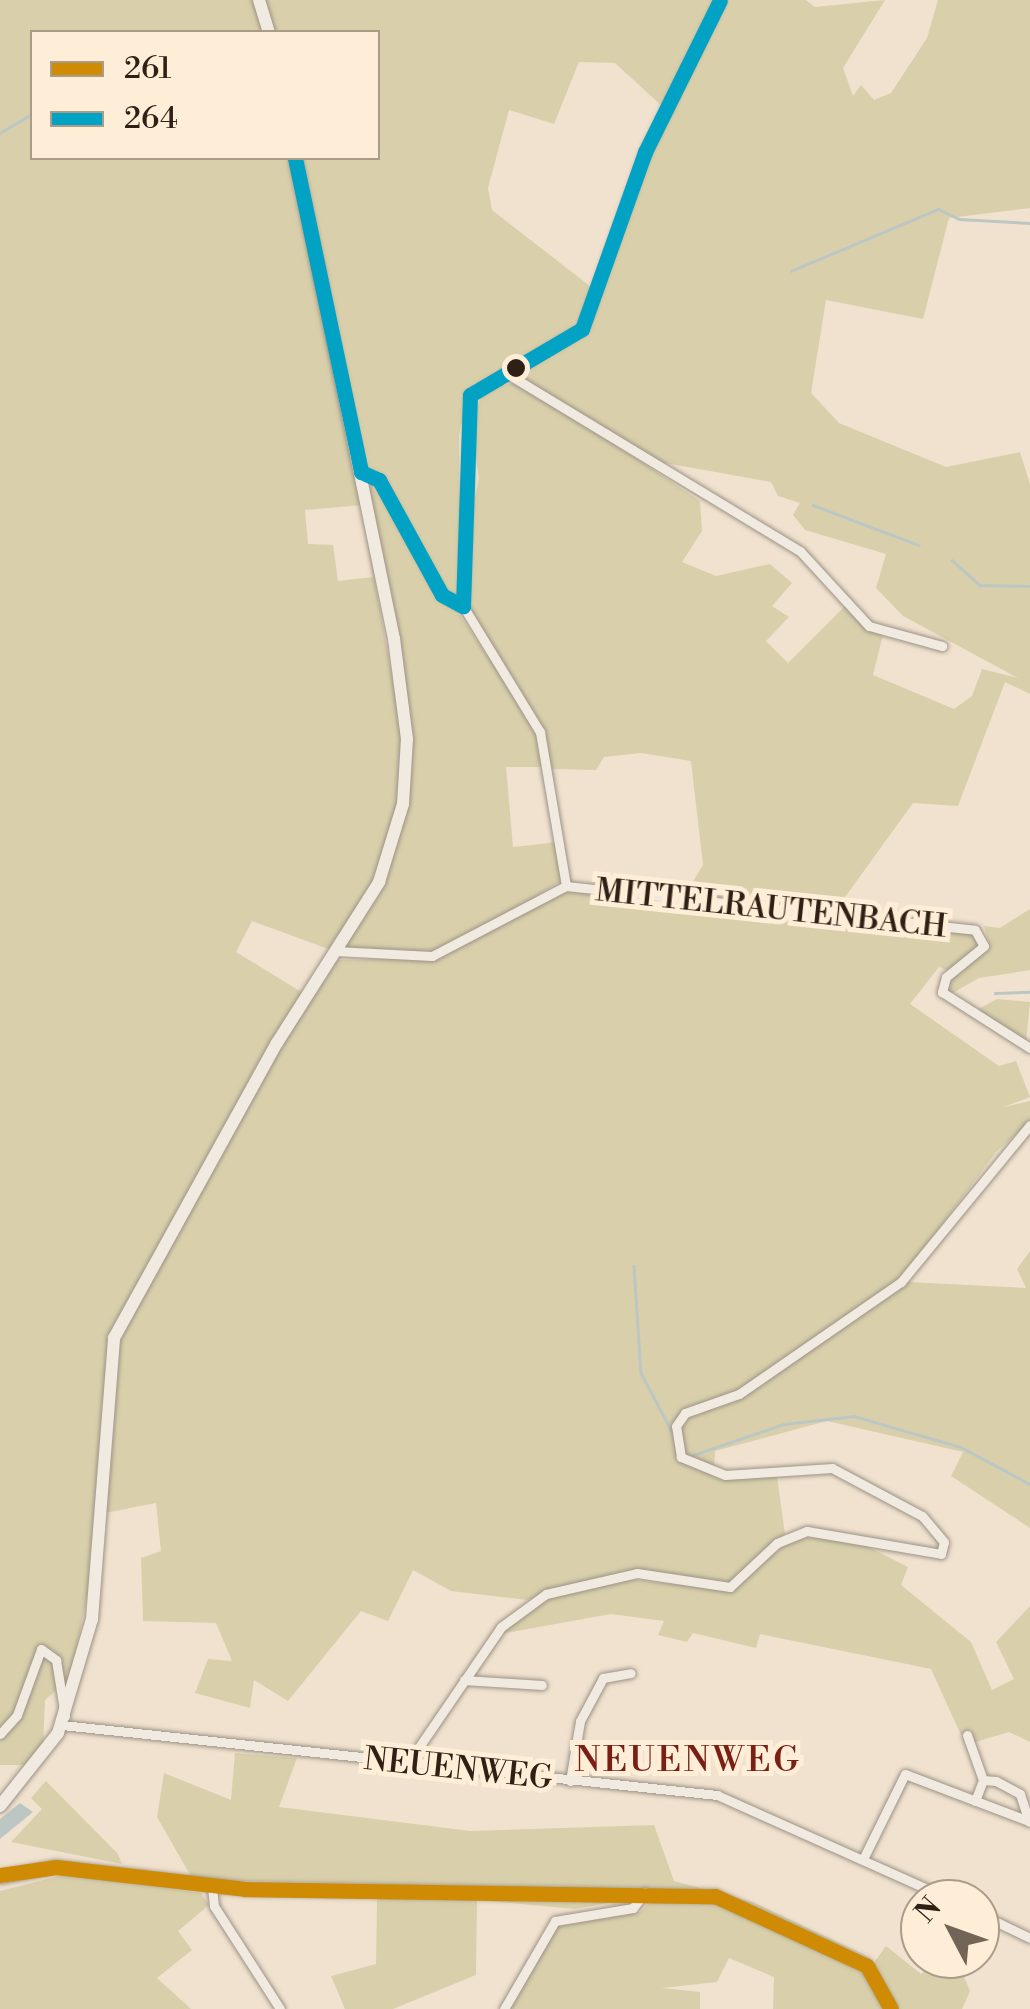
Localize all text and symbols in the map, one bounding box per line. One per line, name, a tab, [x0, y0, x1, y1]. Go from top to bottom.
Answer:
legend	[30, 30, 380, 160]
text: 261	[124, 50, 171, 88]
text: 264	[124, 100, 178, 138]
unlabelled marker	[506, 358, 526, 378]
street label: MITTELRAUTENBACH	[594, 871, 948, 947]
street label: NEUENWEG	[362, 1740, 554, 1798]
district label: NEUENWEG	[575, 1740, 801, 1782]
north arrow	[900, 1879, 1000, 1979]
text: N	[908, 1890, 949, 1930]

